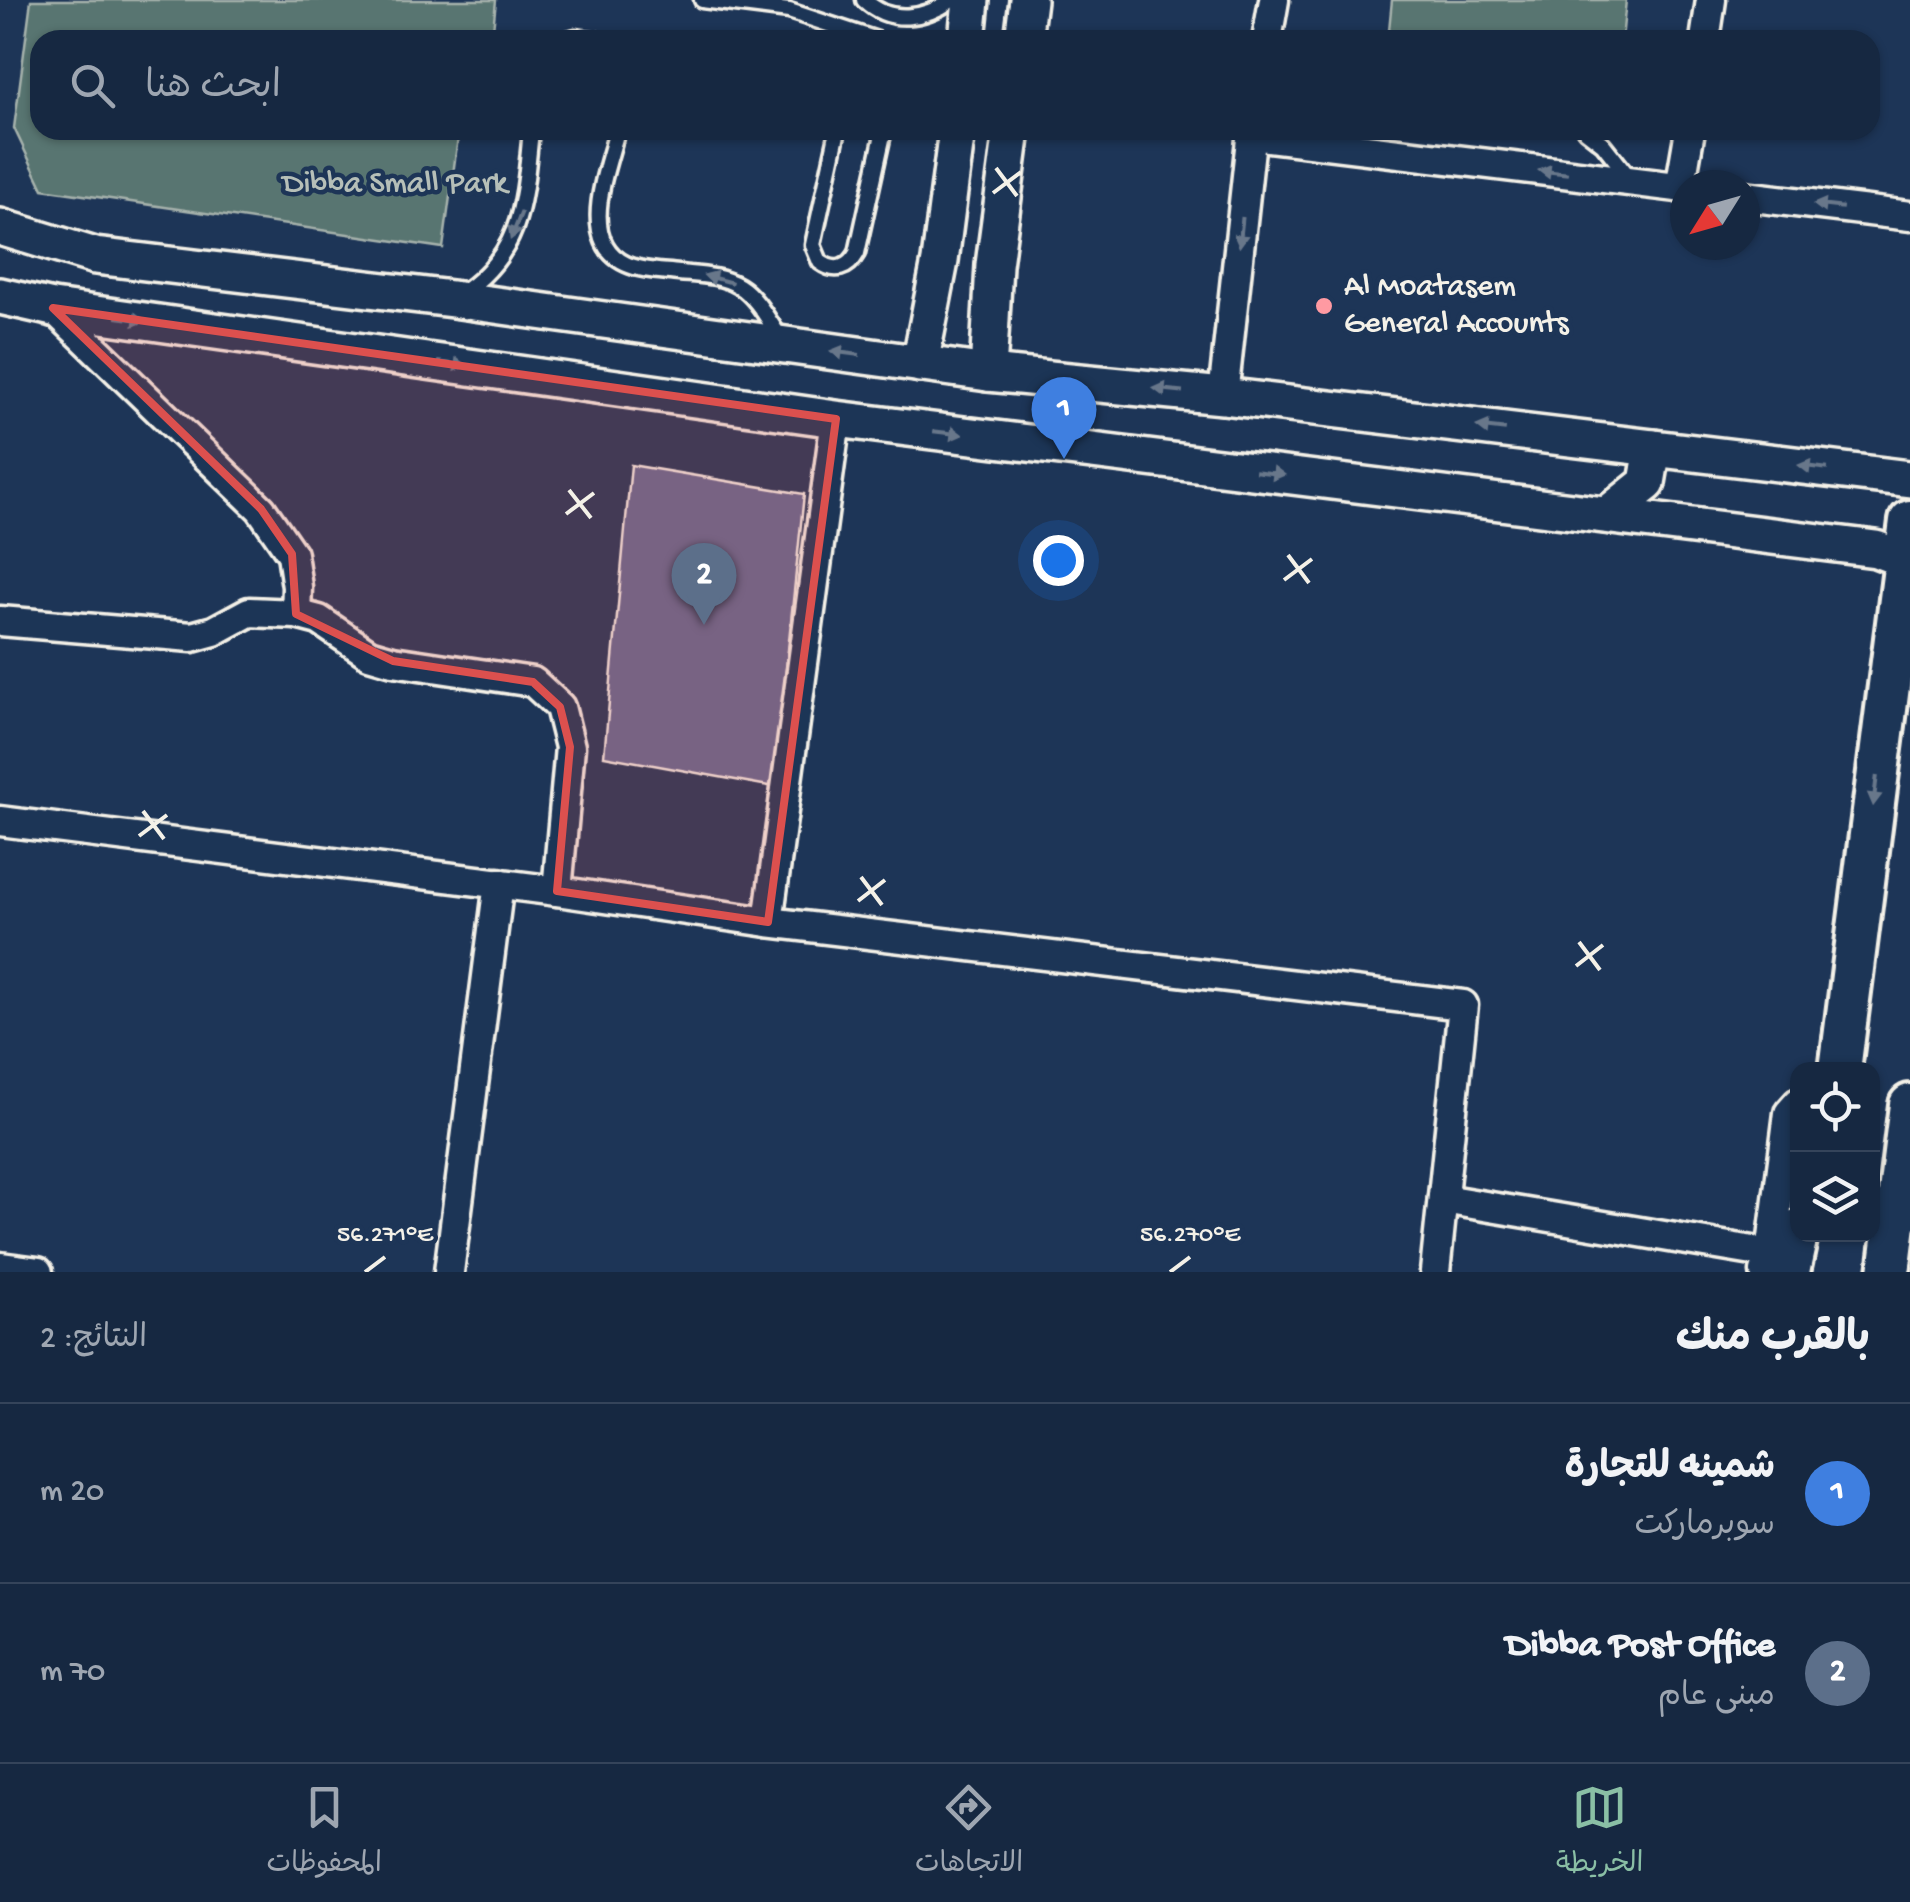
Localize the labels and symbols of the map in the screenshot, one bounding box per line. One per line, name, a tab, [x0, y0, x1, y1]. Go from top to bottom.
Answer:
one-way arrow	[1537, 164, 1569, 180]
park label: Dibba Small Park	[281, 166, 510, 204]
north arrow	[1670, 170, 1760, 260]
one-way arrow	[1811, 198, 1843, 214]
one-way arrow	[508, 211, 524, 241]
one-way arrow	[1233, 216, 1249, 248]
place label: Al Moatasem General Accounts	[1344, 269, 1570, 344]
one-way arrow	[702, 271, 733, 287]
marker: Al Moatasem General Accounts	[1313, 295, 1335, 317]
one-way arrow	[115, 311, 147, 327]
one-way arrow	[829, 345, 860, 361]
one-way arrow	[437, 357, 469, 373]
pin: 1	[1032, 376, 1096, 459]
one-way arrow	[1151, 382, 1183, 398]
one-way arrow	[1474, 420, 1506, 436]
one-way arrow	[932, 425, 964, 441]
one-way arrow	[1797, 459, 1829, 475]
one-way arrow	[1255, 465, 1286, 481]
your location	[1033, 535, 1084, 586]
pin: 2	[672, 542, 736, 625]
one-way arrow	[1867, 776, 1883, 807]
text: 56.271°E	[337, 1222, 434, 1251]
text: 56.270°E	[1140, 1222, 1241, 1251]

